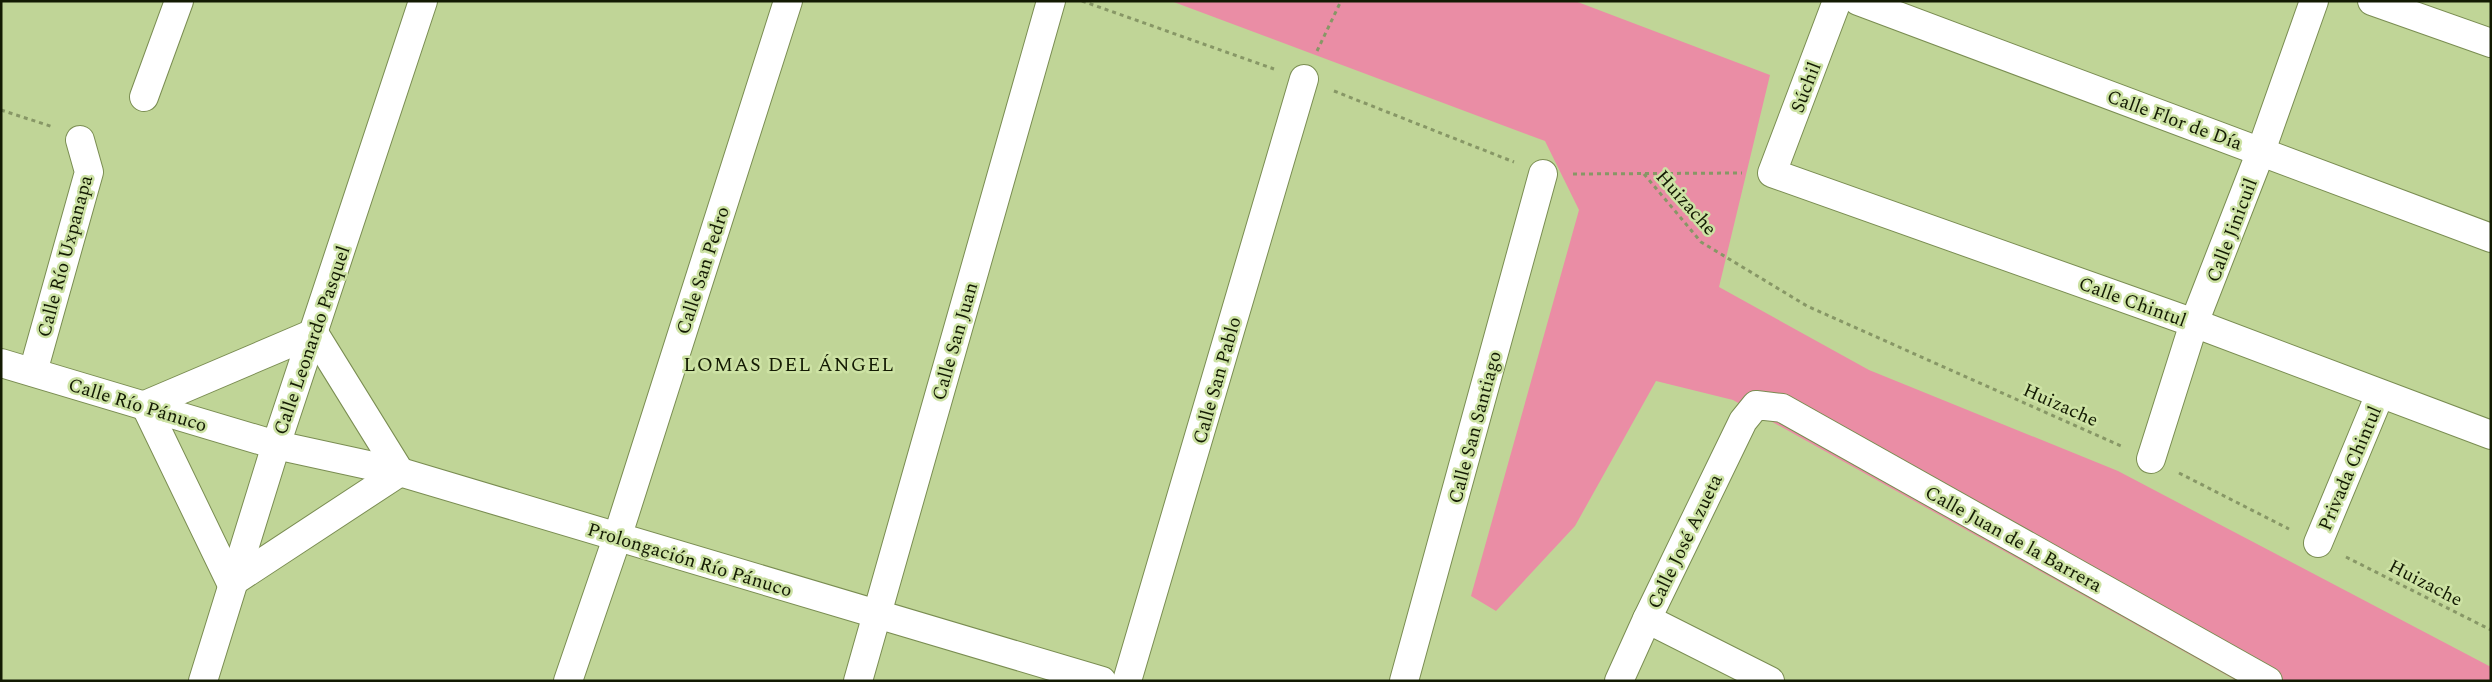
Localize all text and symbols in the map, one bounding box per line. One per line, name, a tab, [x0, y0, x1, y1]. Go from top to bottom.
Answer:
street label: Súchil	[1783, 58, 1829, 117]
street label: Calle Flor de Día	[2103, 82, 2247, 159]
street label: Huizache	[1648, 164, 1723, 242]
street label: Calle Río Uxpanapa	[30, 171, 101, 341]
street label: Calle Jinicuil	[2199, 174, 2266, 287]
street label: Calle San Pedro	[669, 203, 738, 338]
street label: Calle Leonardo Pasquel	[266, 242, 358, 439]
street label: Calle Chintul	[2075, 269, 2190, 335]
street label: Calle San Juan	[925, 279, 986, 404]
street label: Calle San Pablo	[1185, 313, 1249, 447]
street label: Calle San Santiago	[1441, 348, 1510, 507]
district label: LOMAS DEL ÁNGEL	[683, 350, 895, 380]
street label: Calle Río Pánuco	[65, 371, 211, 440]
street label: Huizache	[2018, 376, 2103, 435]
street label: Privada Chintul	[2311, 402, 2390, 536]
street label: Calle José Azueta	[1640, 469, 1731, 614]
street label: Calle Juan de la Barrera	[1919, 479, 2108, 600]
street label: Prolongación Río Pánuco	[584, 515, 796, 605]
street label: Huizache	[2383, 552, 2467, 614]

